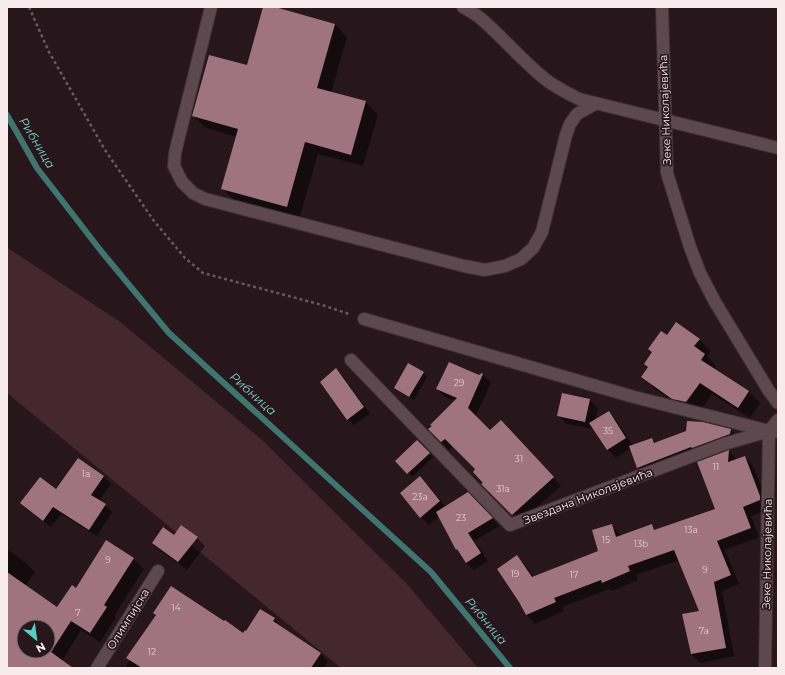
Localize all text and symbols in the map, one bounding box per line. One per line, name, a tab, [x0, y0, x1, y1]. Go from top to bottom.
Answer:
street label: Зеке Николајевића	[656, 55, 674, 165]
water label: Рибница	[16, 114, 59, 171]
water label: Рибница	[227, 369, 280, 418]
house number: 29	[454, 377, 465, 388]
house number: 35	[603, 425, 613, 436]
house number: 31	[515, 453, 523, 464]
house number: 11	[713, 461, 719, 472]
street label: Звездана Николајевића	[521, 465, 655, 527]
house number: 1a	[82, 468, 90, 479]
house number: 31a	[496, 483, 510, 494]
house number: 23a	[412, 491, 428, 502]
street label: Зеке Николајевића	[759, 499, 775, 609]
house number: 23	[456, 512, 466, 523]
house number: 13a	[684, 524, 698, 535]
house number: 15	[602, 534, 610, 545]
house number: 13b	[634, 538, 648, 549]
house number: 9	[105, 554, 111, 565]
house number: 9	[702, 564, 708, 575]
house number: 19	[511, 568, 520, 579]
house number: 17	[570, 569, 578, 580]
street label: Олимпијска	[104, 586, 152, 652]
water label: Рибница	[462, 594, 511, 647]
house number: 14	[171, 602, 181, 613]
house number: 7	[75, 607, 81, 618]
north arrow	[16, 619, 56, 659]
house number: 7a	[699, 625, 709, 636]
text: N	[34, 639, 48, 656]
house number: 12	[148, 646, 156, 657]

